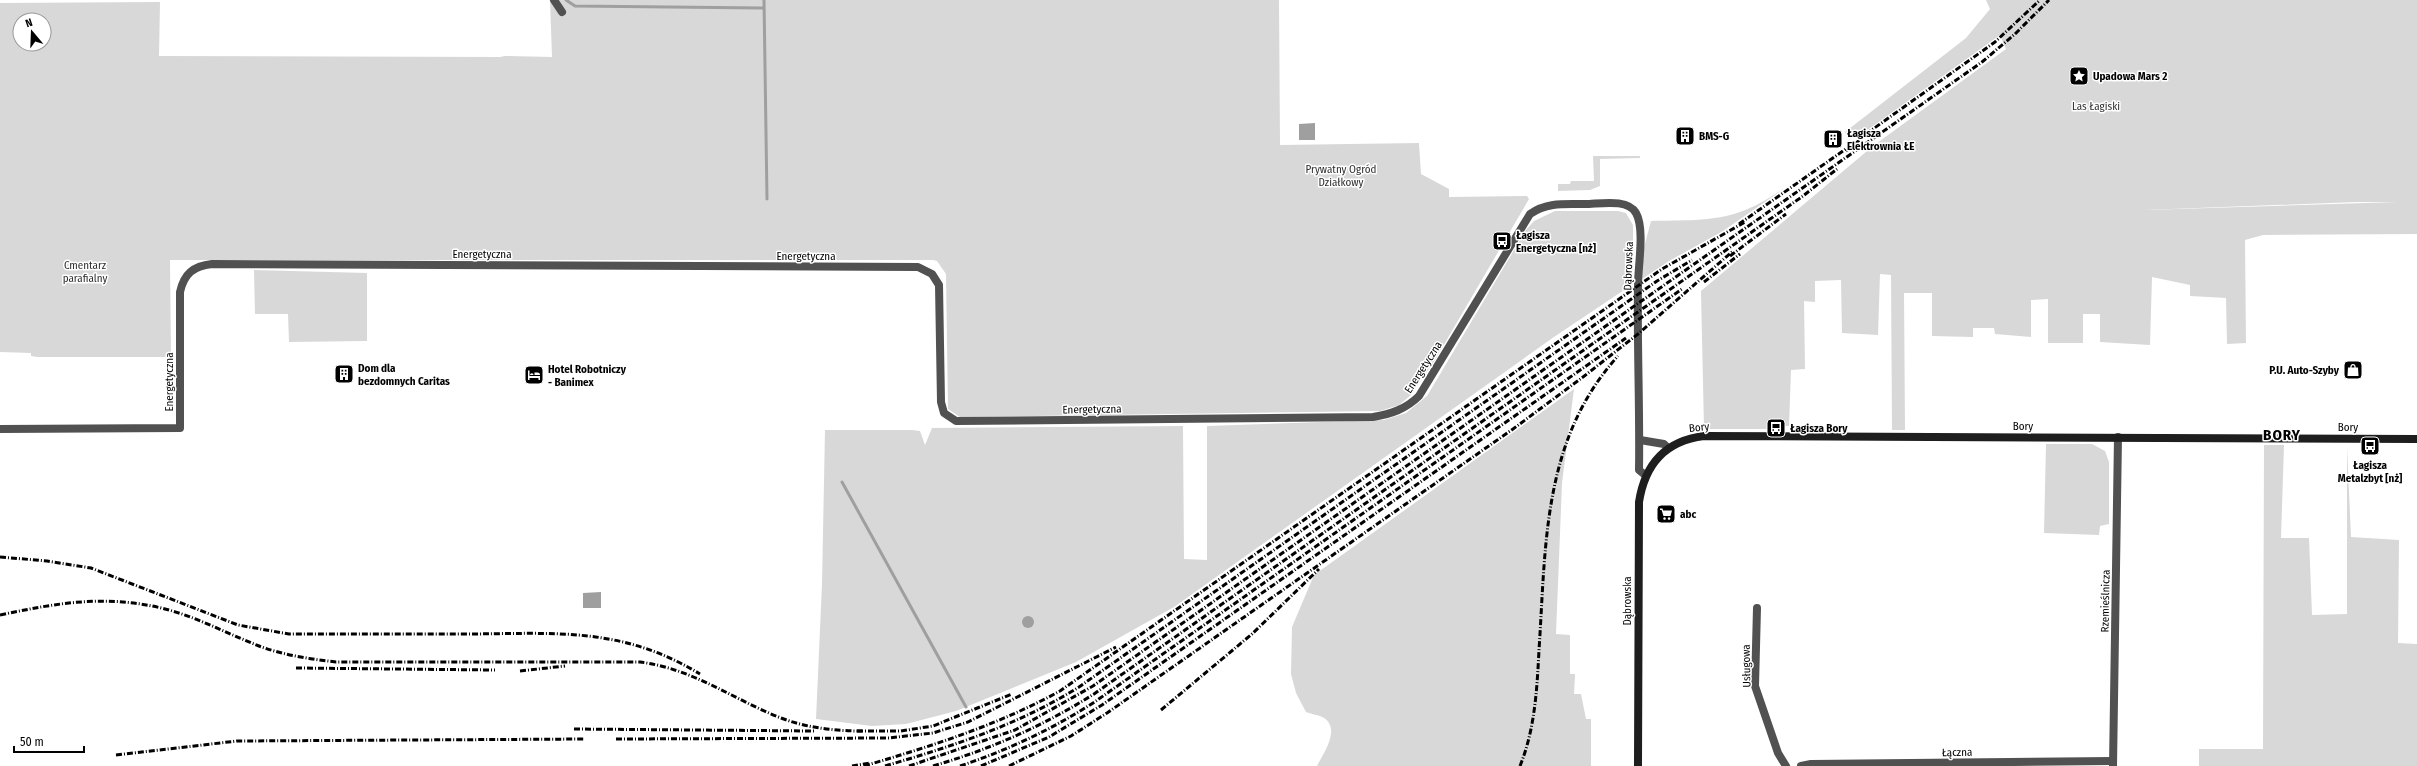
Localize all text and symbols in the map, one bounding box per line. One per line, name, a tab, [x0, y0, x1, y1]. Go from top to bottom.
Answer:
north arrow	[12, 12, 52, 52]
text: N	[24, 16, 34, 30]
place icon: Upadowa Mars 2	[2068, 65, 2090, 87]
place label: Upadowa Mars 2	[2093, 70, 2167, 83]
park label: Las Łagiski	[2072, 100, 2120, 113]
building icon: BMS-G	[1674, 125, 1696, 147]
place label: Łagisza Elektrownia ŁE	[1847, 127, 1914, 153]
building icon: Łagisza Elektrownia ŁE	[1822, 128, 1844, 150]
place label: BMS-G	[1699, 130, 1730, 143]
park label: Prywatny Ogród Działkowy	[1306, 163, 1376, 189]
place label: Łagisza Energetyczna [nż]	[1516, 229, 1596, 255]
bus stop icon: Łagisza Energetyczna [nż]	[1491, 230, 1513, 252]
street label: Dąbrowska	[1621, 241, 1636, 291]
street label: Energetyczna	[452, 248, 512, 261]
street label: Energetyczna	[776, 250, 836, 263]
park label: Cmentarz parafialny	[63, 259, 107, 285]
street label: Energetyczna	[1402, 339, 1445, 396]
street label: Energetyczna	[163, 352, 176, 412]
shop icon: P.U. Auto-Szyby	[2342, 359, 2364, 381]
place label: Dom dla bezdomnych Caritas	[358, 362, 450, 388]
building icon: Dom dla bezdomnych Caritas	[333, 363, 355, 385]
place label: Hotel Robotniczy - Banimex	[548, 363, 627, 389]
hotel icon: Hotel Robotniczy - Banimex	[523, 364, 545, 386]
place label: P.U. Auto-Szyby	[2269, 364, 2340, 377]
street label: Energetyczna	[1062, 402, 1122, 417]
bus stop icon: Łagisza Bory	[1765, 417, 1787, 439]
street label: Bory	[1688, 420, 1710, 435]
street label: Bory	[2013, 420, 2033, 433]
street label: Bory	[2338, 421, 2358, 434]
place label: Łagisza Bory	[1790, 422, 1848, 435]
district label: BORY	[2263, 426, 2301, 444]
bus stop icon: Łagisza Metalzbyt [nż]	[2359, 435, 2381, 457]
place label: Łagisza Metalzbyt [nż]	[2338, 459, 2402, 485]
supermarket icon: abc	[1655, 503, 1677, 525]
place label: abc	[1680, 508, 1696, 521]
street label: Rzemieślnicza	[2098, 569, 2113, 633]
street label: Dąbrowska	[1621, 576, 1634, 626]
street label: Usługowa	[1740, 644, 1753, 688]
scale bar	[14, 728, 84, 754]
text: 50 m	[20, 735, 44, 749]
street label: Łączna	[1942, 746, 1972, 759]

